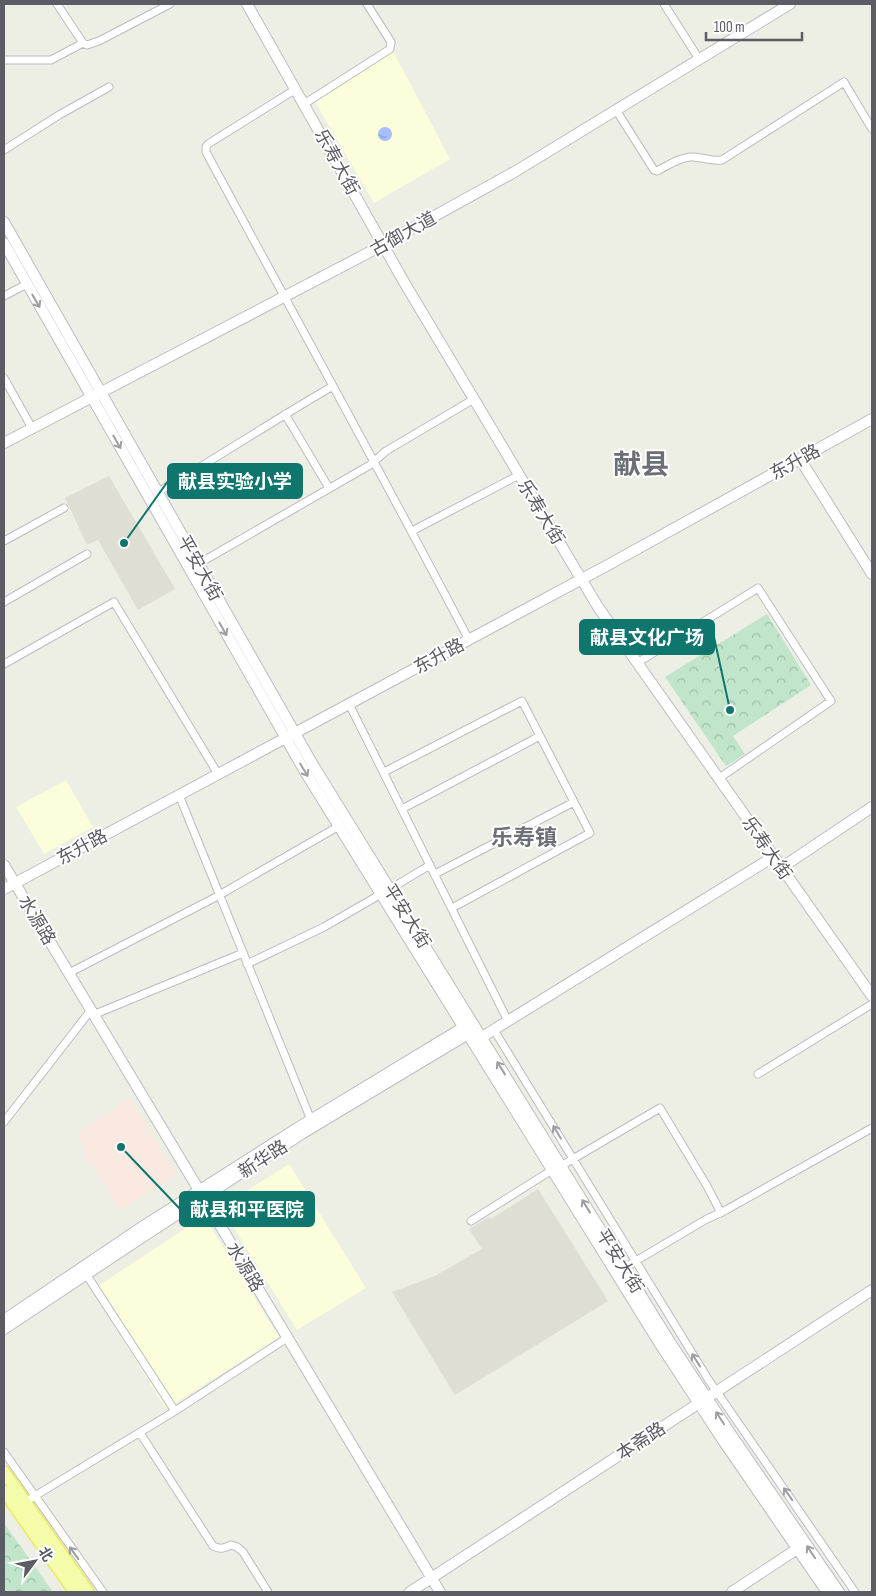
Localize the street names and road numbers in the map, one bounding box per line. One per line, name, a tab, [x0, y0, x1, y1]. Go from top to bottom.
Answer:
street label: 乐寿大街	[310, 126, 363, 199]
street label: 古御大道	[367, 208, 440, 261]
street label: 东升路	[767, 440, 824, 485]
street label: 乐寿大街	[513, 476, 568, 549]
street label: 平安大街	[173, 532, 226, 605]
street label: 东升路	[410, 634, 468, 678]
street label: 乐寿大街	[737, 813, 796, 884]
street label: 东升路	[53, 825, 111, 869]
street label: 平安大街	[379, 880, 435, 952]
street label: 水源路	[14, 892, 59, 949]
street label: 新华路	[235, 1136, 292, 1183]
street label: 平安大街	[592, 1225, 648, 1297]
street label: 水源路	[222, 1239, 267, 1296]
street label: 本斋路	[613, 1418, 670, 1465]

